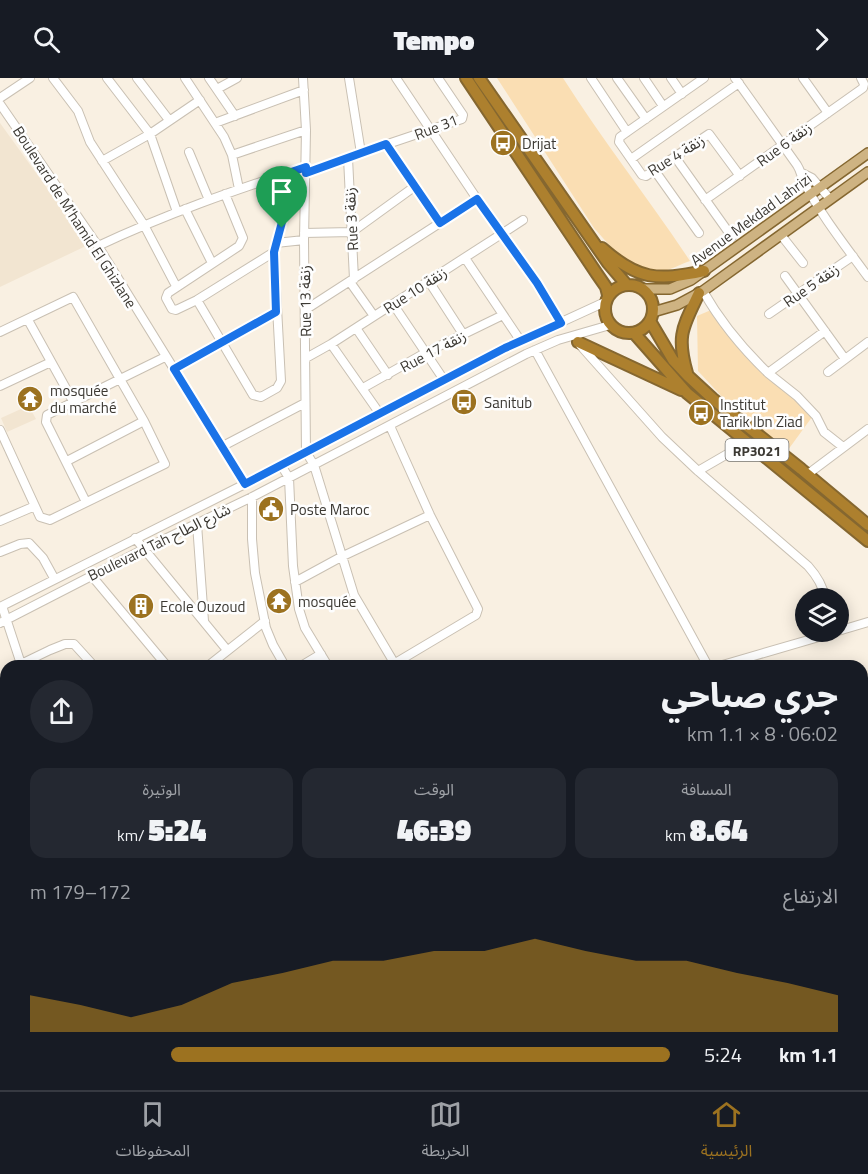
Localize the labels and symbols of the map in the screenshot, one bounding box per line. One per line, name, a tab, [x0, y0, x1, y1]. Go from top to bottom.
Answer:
street label: Rue 31	[411, 108, 461, 146]
street label: Rue 6 زنقة	[752, 116, 816, 172]
street label: Boulevard de M'hamid El Ghizlane	[7, 121, 143, 313]
bus stop icon: Drijat	[488, 128, 518, 158]
street label: Rue 4 زنقة	[643, 128, 709, 182]
place label: Drijat	[522, 132, 557, 155]
pin	[256, 166, 307, 228]
street label: Avenue Mekdad Lahrizi	[685, 167, 817, 271]
street label: Rue 3 زنقة	[338, 187, 364, 251]
street label: Rue 5 زنقة	[778, 257, 844, 313]
street label: Rue 10 زنقة	[379, 261, 451, 319]
street label: Rue 13 زنقة	[293, 265, 317, 337]
street label: Rue 17 زنقة	[396, 324, 470, 378]
place label: mosquée du marché	[50, 379, 116, 419]
temple icon: mosquée du marché	[15, 384, 45, 414]
bus stop icon: Sanitub	[449, 387, 479, 417]
place label: Sanitub	[484, 391, 532, 414]
place label: Institut Tarik Ibn Ziad	[720, 393, 803, 433]
bus stop icon: Institut Tarik Ibn Ziad	[686, 398, 716, 428]
road number: RP3021	[726, 439, 789, 461]
public building icon: Poste Maroc	[256, 494, 286, 524]
street label: Boulevard Tah شارع الطاح	[83, 497, 235, 588]
place label: Poste Maroc	[290, 498, 370, 521]
temple icon: mosquée	[264, 586, 294, 616]
place label: mosquée	[298, 590, 356, 613]
building icon: Ecole Ouzoud	[126, 591, 156, 621]
place label: Ecole Ouzoud	[160, 595, 245, 618]

